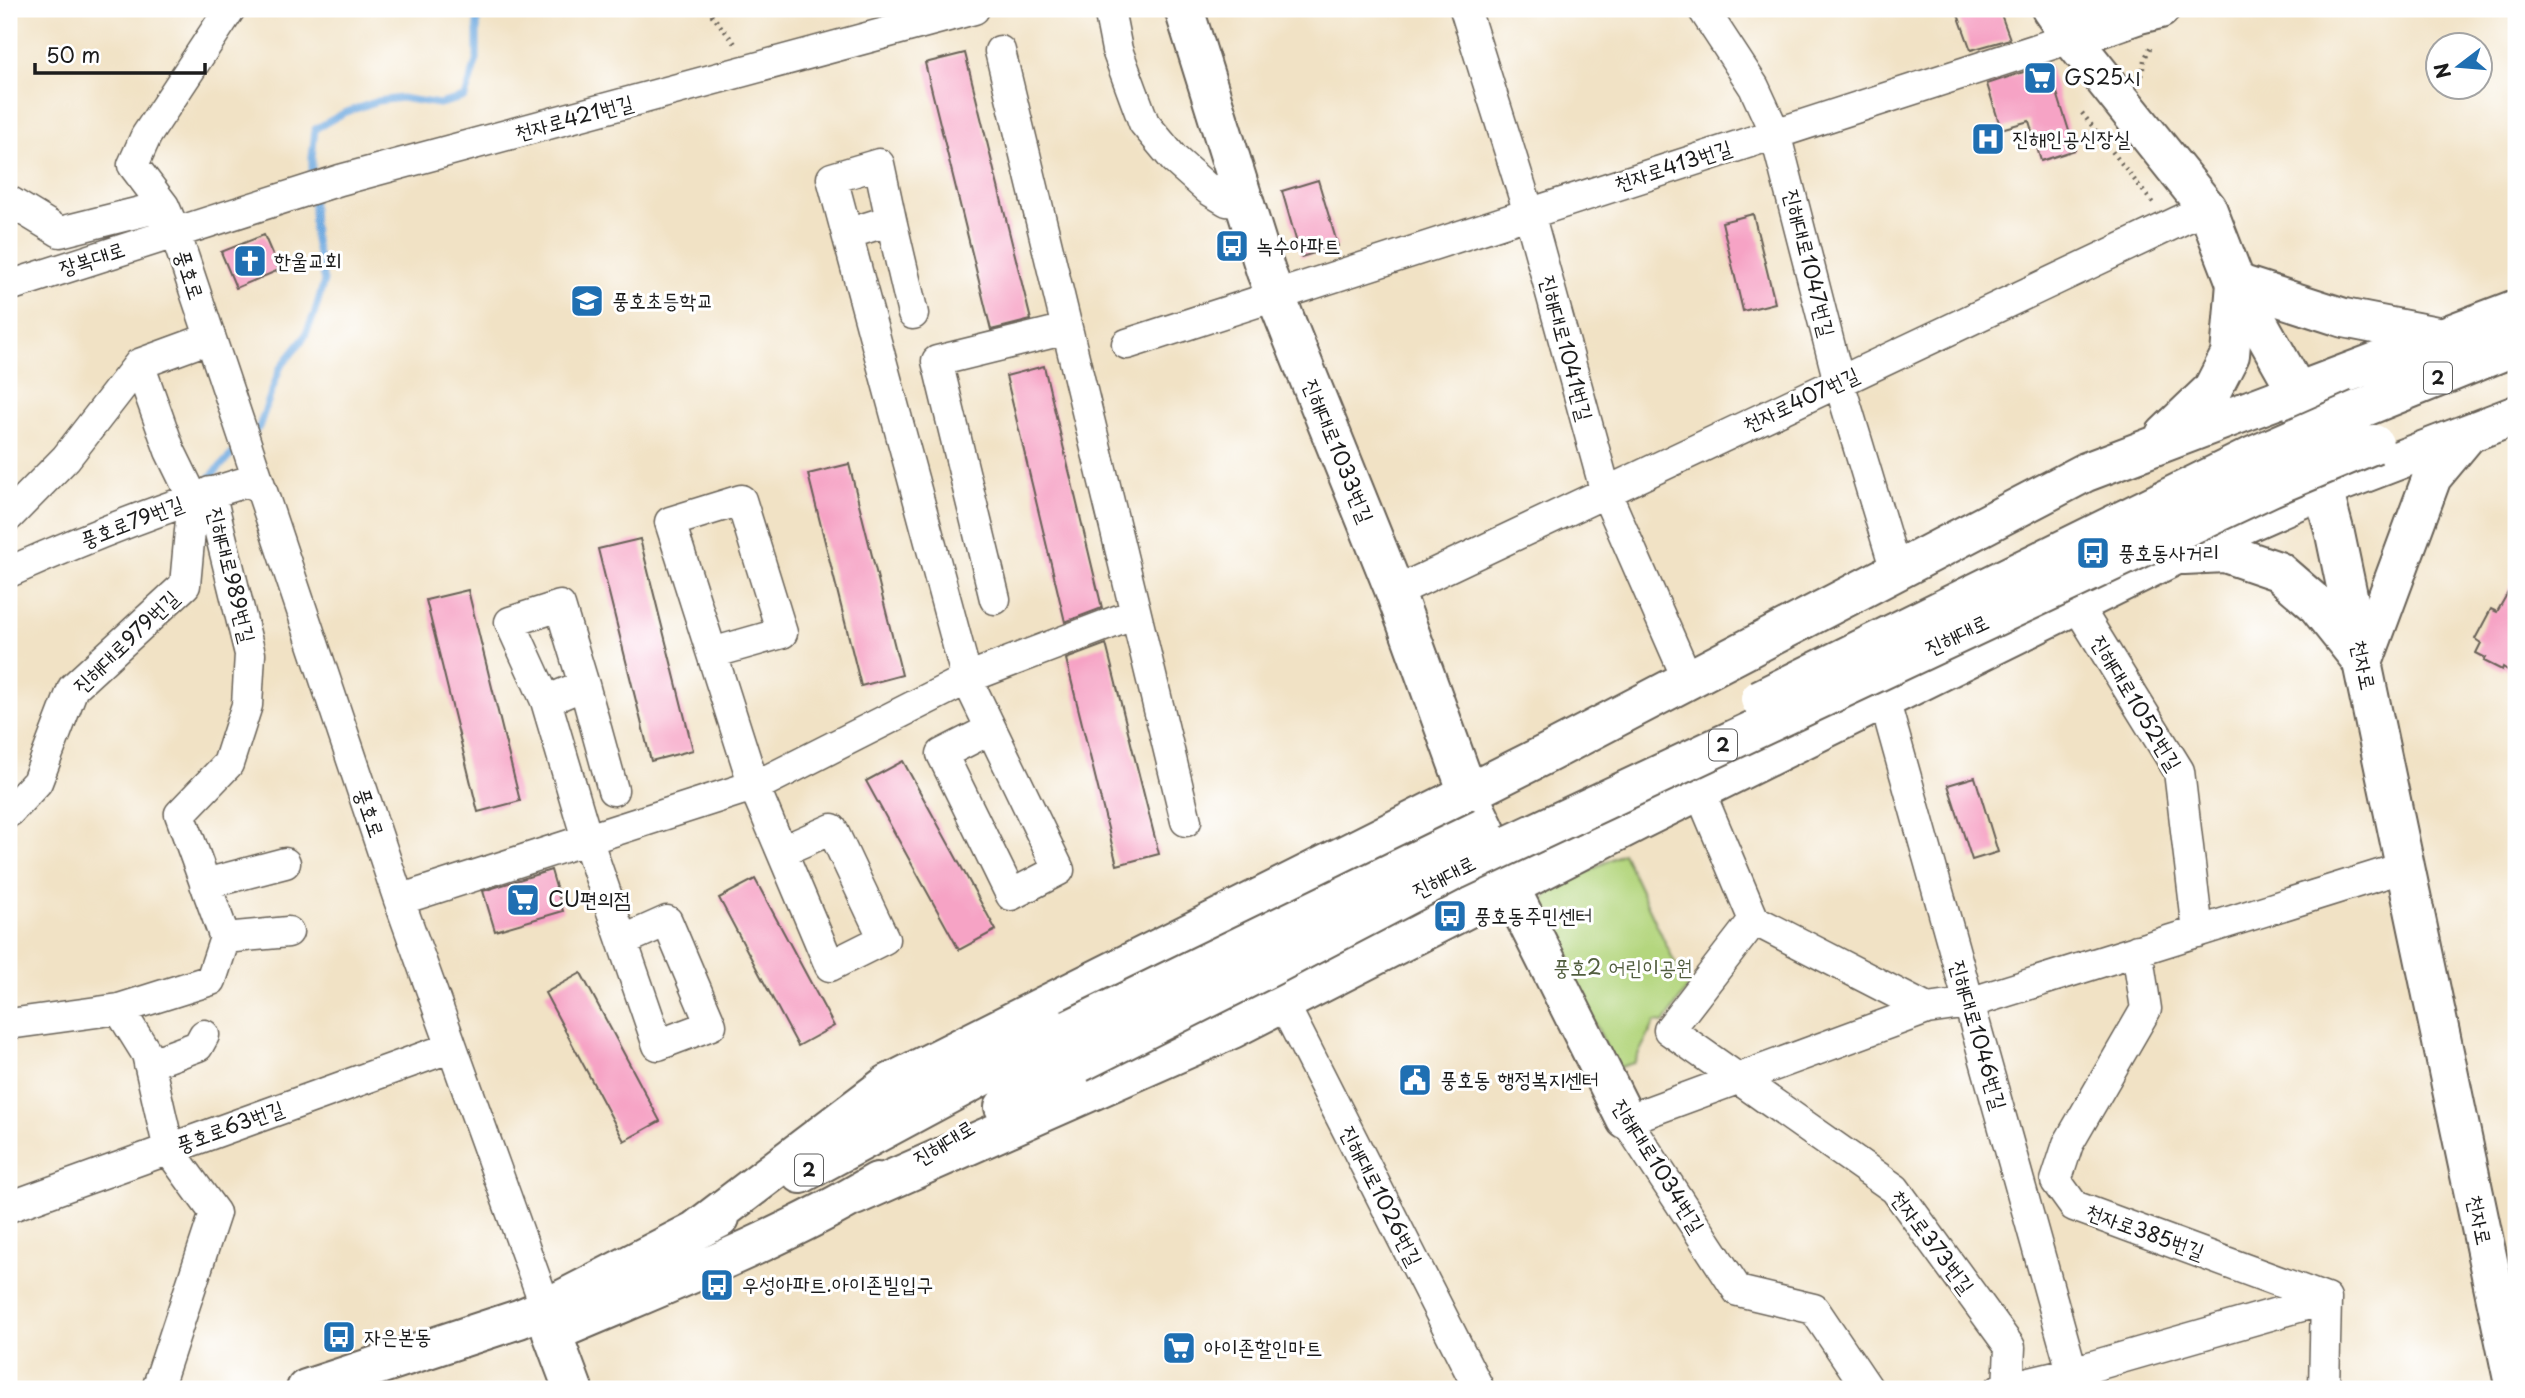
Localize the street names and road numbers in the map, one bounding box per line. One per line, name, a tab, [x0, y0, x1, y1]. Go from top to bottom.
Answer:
street label: 천자로421번길	[511, 85, 637, 147]
street label: 천자로413번길	[1610, 130, 1735, 198]
street label: 진해대로1047번길	[1777, 185, 1845, 340]
street label: 장복대로	[54, 231, 128, 283]
street label: 풍호로	[168, 245, 214, 303]
street label: 진해대로1041번길	[1533, 271, 1603, 424]
street label: 천자로407번길	[1737, 357, 1864, 439]
road number: 2	[2424, 362, 2452, 394]
street label: 진해대로1033번길	[1296, 373, 1383, 527]
street label: 풍호로79번길	[75, 486, 188, 554]
street label: 진해대로989번길	[201, 503, 265, 646]
street label: 진해대로979번길	[64, 581, 185, 700]
street label: 진해대로	[1919, 604, 1994, 662]
street label: 진해대로1052번길	[2084, 628, 2191, 776]
street label: 천자로	[2344, 636, 2386, 693]
road number: 2	[1709, 730, 1737, 760]
street label: 풍호로	[348, 783, 394, 842]
street label: 진해대로	[1406, 846, 1480, 905]
street label: 진해대로1046번길	[1943, 956, 2017, 1113]
street label: 풍호로63번길	[171, 1091, 288, 1159]
street label: 진해대로1034번길	[1605, 1091, 1714, 1239]
street label: 진해대로	[906, 1110, 980, 1172]
street label: 진해대로1026번길	[1333, 1119, 1432, 1271]
road number: 2	[795, 1154, 823, 1186]
street label: 천자로373번길	[1884, 1182, 1984, 1300]
street label: 천자로	[2460, 1191, 2502, 1248]
street label: 천자로385번길	[2082, 1194, 2210, 1266]

